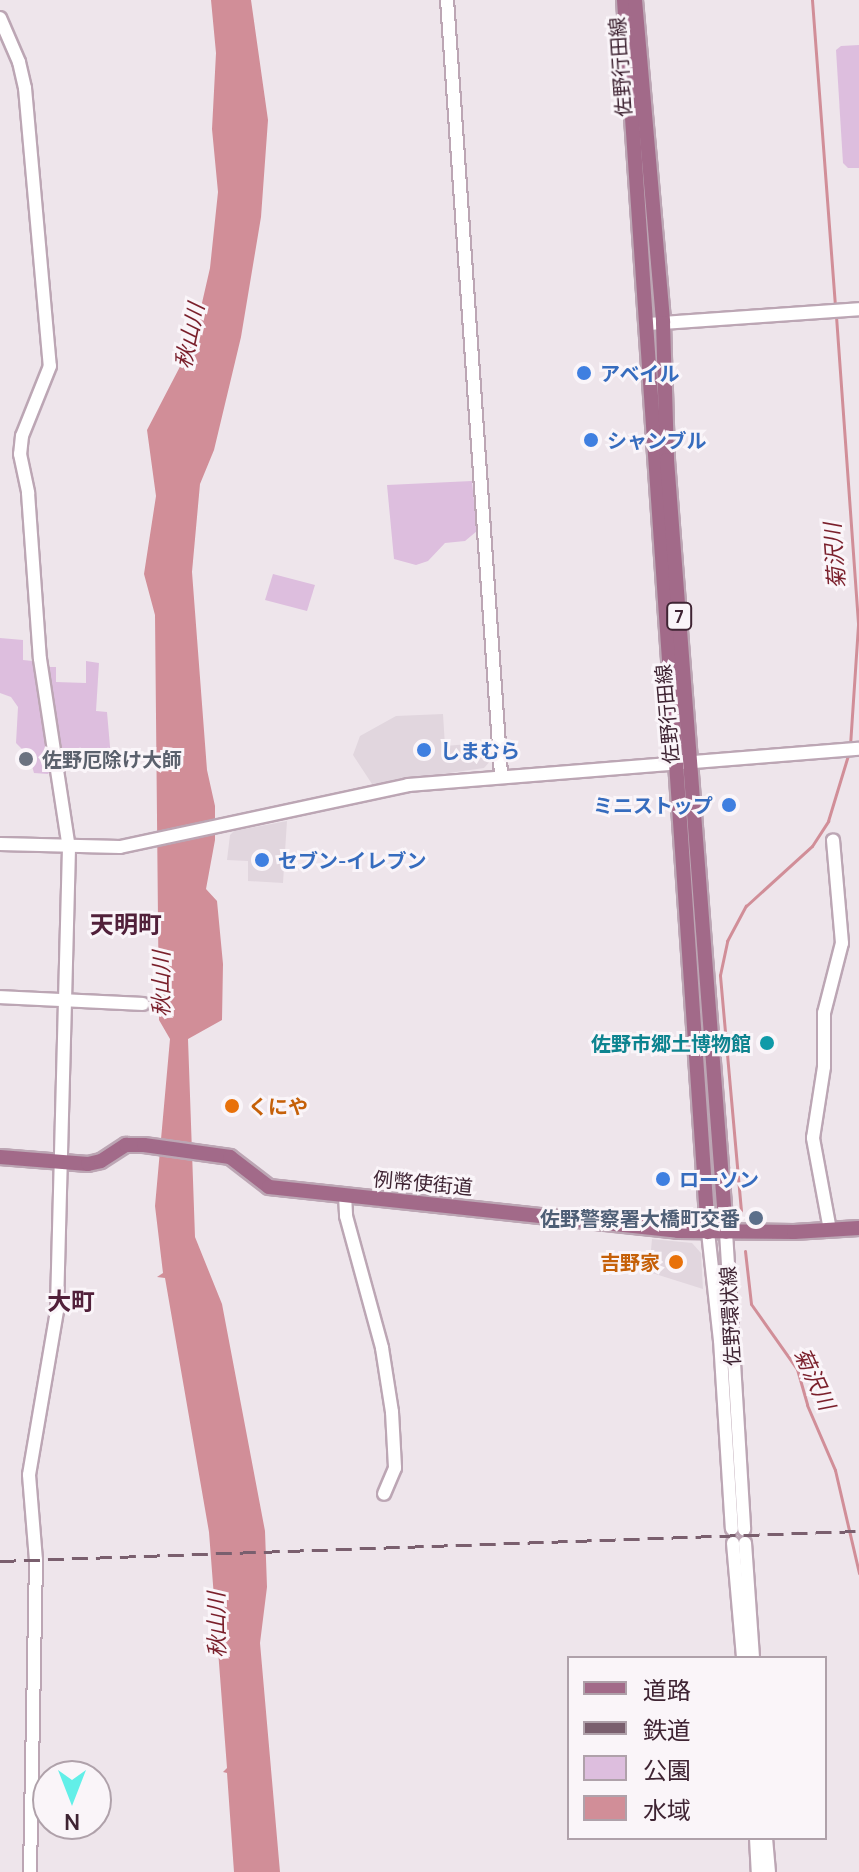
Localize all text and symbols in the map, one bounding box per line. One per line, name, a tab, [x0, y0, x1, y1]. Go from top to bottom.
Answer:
street label: 佐野行田線	[605, 16, 635, 118]
water label: 秋山川	[170, 301, 210, 371]
place label: アベイル	[600, 361, 680, 385]
marker: アベイル	[575, 364, 593, 382]
place label: シャンブル	[607, 428, 707, 452]
marker: シャンブル	[582, 431, 600, 449]
water label: 菊沢川	[820, 522, 850, 590]
road number: 7	[665, 602, 693, 630]
street label: 佐野行田線	[651, 663, 683, 765]
place label: しまむら	[440, 738, 520, 762]
marker: しまむら	[415, 741, 433, 759]
place label: 佐野厄除け大師	[42, 747, 182, 771]
marker: 佐野厄除け大師	[17, 750, 35, 768]
place label: ミニストップ	[593, 793, 713, 817]
marker: ミニストップ	[720, 796, 738, 814]
place label: セブン-イレブン	[278, 848, 426, 872]
marker: セブン-イレブン	[253, 851, 271, 869]
district label: 天明町	[90, 910, 162, 938]
water label: 秋山川	[149, 951, 175, 1017]
place label: 佐野市郷土博物館	[591, 1031, 751, 1055]
marker: 佐野市郷土博物館	[758, 1034, 776, 1052]
place label: くにや	[248, 1094, 308, 1118]
marker: くにや	[223, 1097, 241, 1115]
street label: 例幣使街道	[372, 1167, 474, 1199]
place label: ローソン	[679, 1167, 759, 1191]
marker: ローソン	[654, 1170, 672, 1188]
place label: 佐野警察署大橋町交番	[540, 1206, 740, 1230]
marker: 佐野警察署大橋町交番	[747, 1209, 765, 1227]
place label: 吉野家	[600, 1250, 660, 1274]
marker: 吉野家	[667, 1253, 685, 1271]
street label: 佐野環状線	[715, 1265, 745, 1367]
district label: 大町	[47, 1287, 95, 1315]
water label: 菊沢川	[788, 1344, 840, 1414]
water label: 秋山川	[203, 1592, 231, 1658]
legend	[567, 1656, 827, 1840]
text: 道路	[643, 1673, 691, 1706]
text: 鉄道	[643, 1713, 691, 1746]
text: 公園	[643, 1753, 691, 1786]
north arrow	[32, 1760, 112, 1840]
text: 水域	[643, 1793, 691, 1826]
text: N	[64, 1807, 80, 1837]

